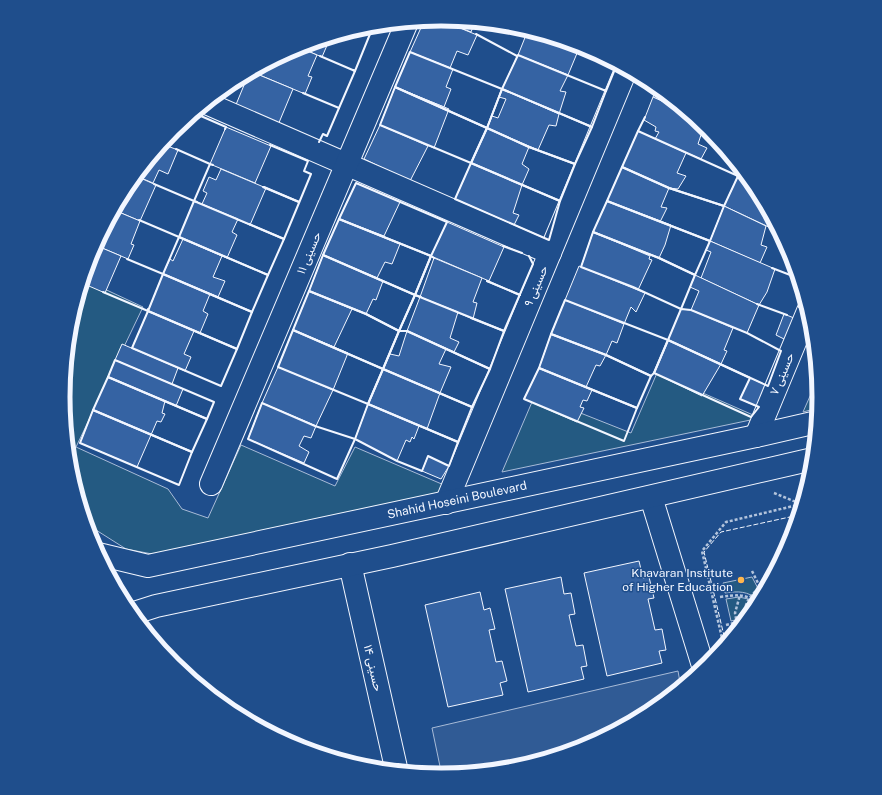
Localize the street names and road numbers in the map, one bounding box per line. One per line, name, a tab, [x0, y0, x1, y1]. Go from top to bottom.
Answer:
street label: حسینی ۱۱	[294, 230, 325, 276]
street label: حسینی ۹	[521, 263, 552, 309]
street label: حسینی ۷	[767, 351, 798, 398]
street label: Shahid Hoseini Boulevard	[386, 478, 528, 522]
street label: حسینی ۱۴	[360, 643, 385, 693]

